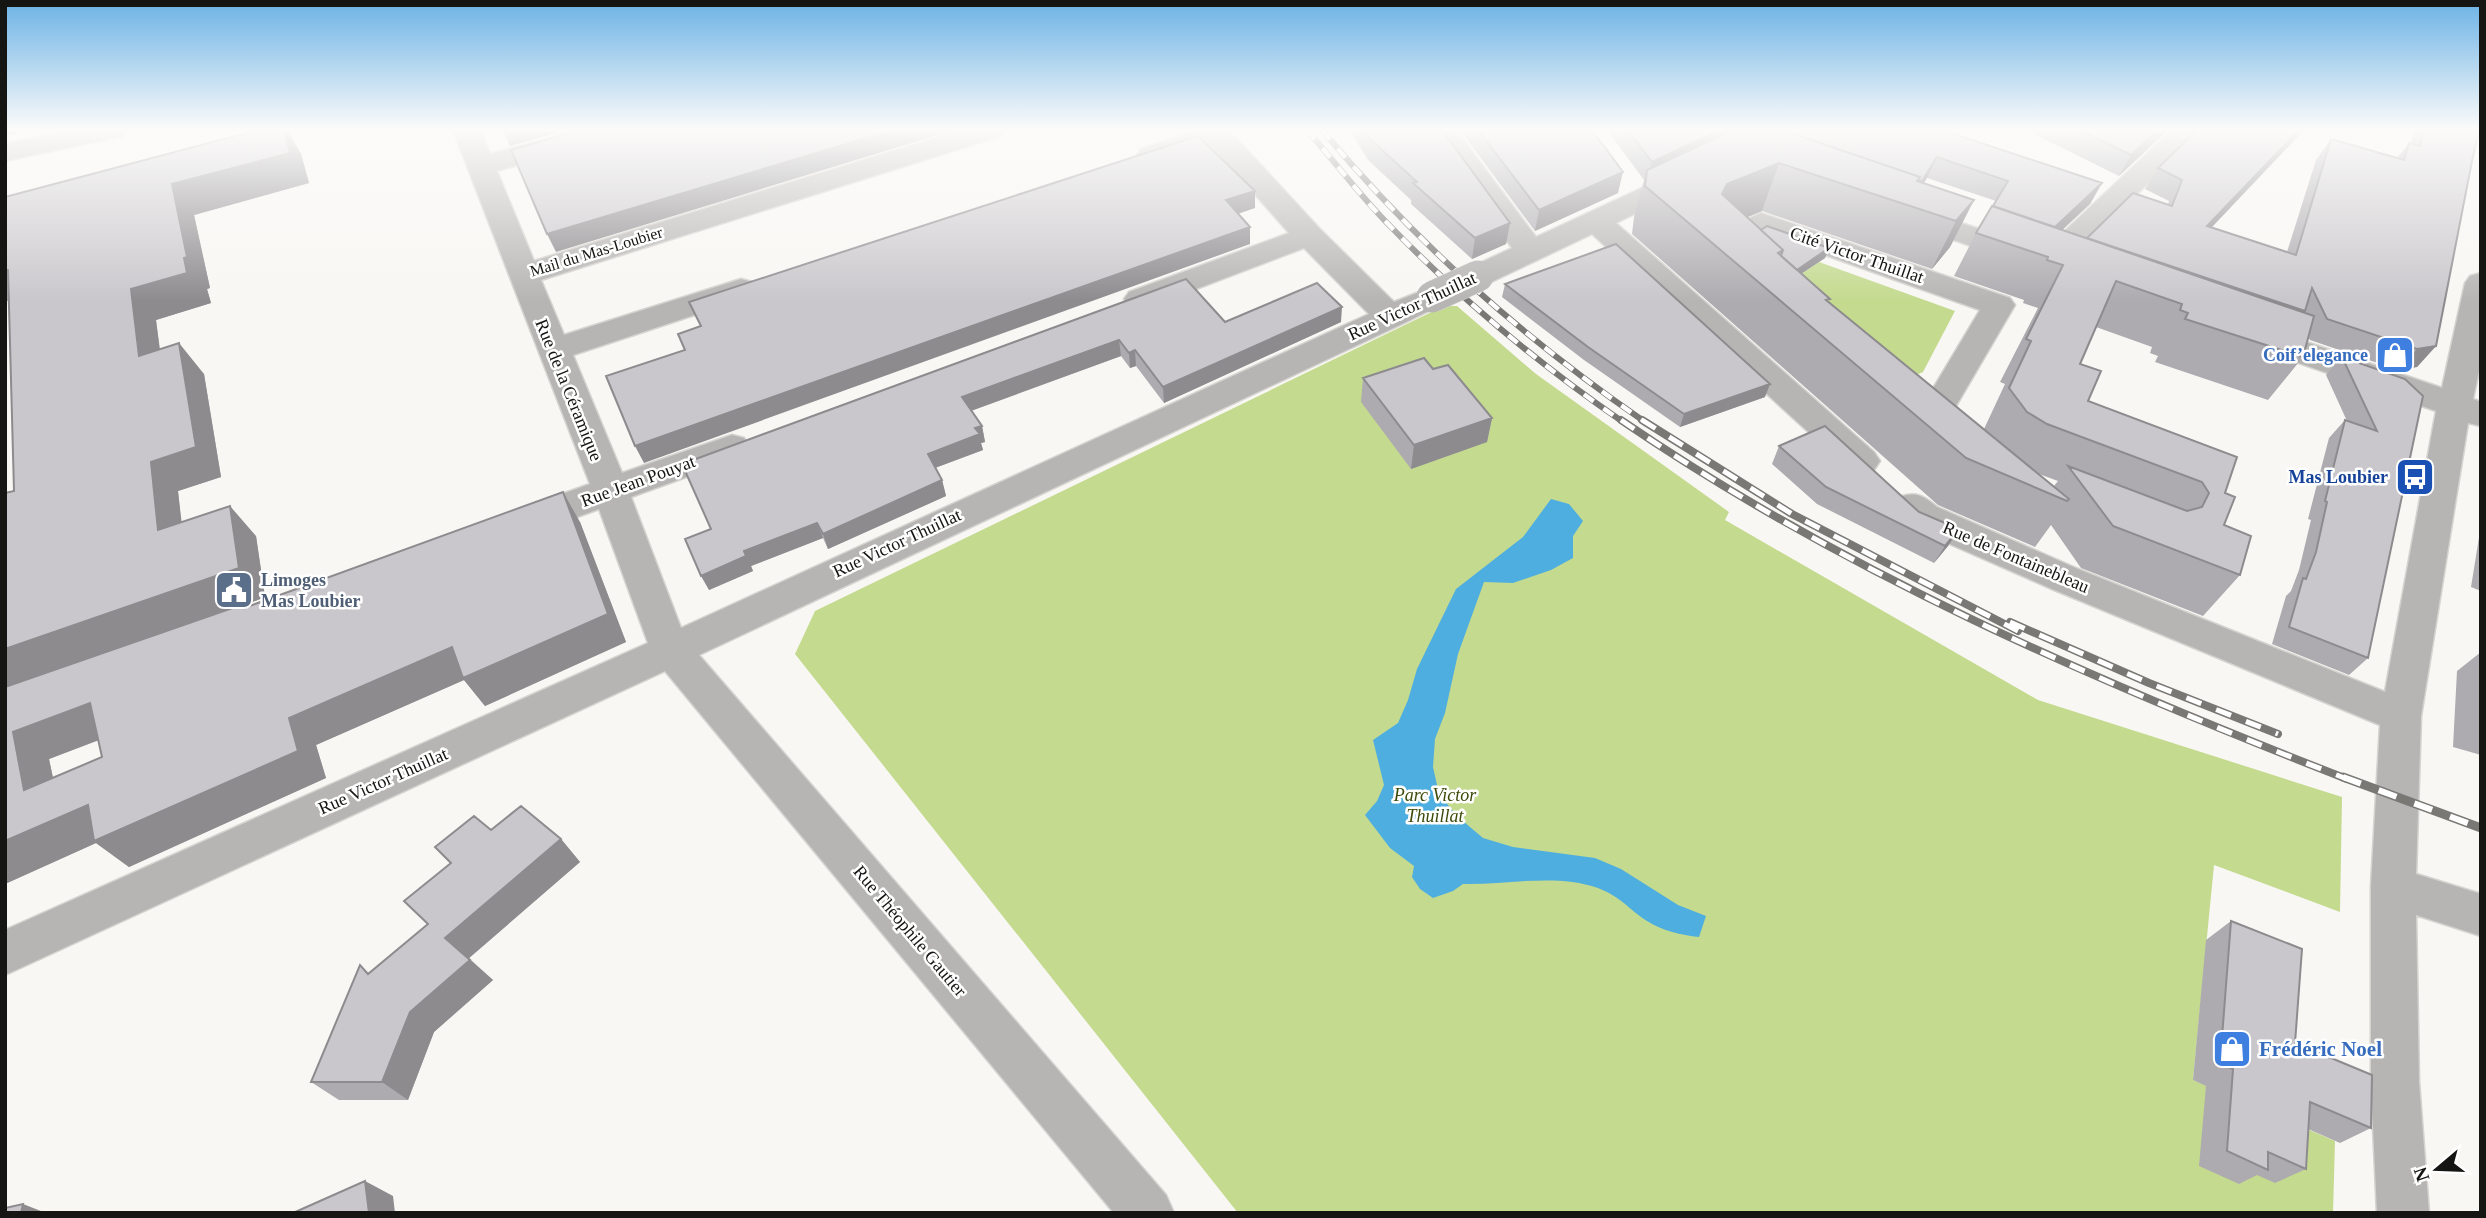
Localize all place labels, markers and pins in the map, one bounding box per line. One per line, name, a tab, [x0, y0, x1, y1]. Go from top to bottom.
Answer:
shop icon: Coif’elegance	[2374, 334, 2416, 376]
place label: Coif’elegance	[2263, 345, 2368, 365]
bus stop icon: Mas Loubier	[2394, 456, 2436, 498]
place label: Mas Loubier	[2288, 467, 2388, 487]
public building icon: Limoges Mas Loubier	[213, 569, 255, 611]
place label: Limoges Mas Loubier	[261, 570, 361, 611]
shop icon: Frédéric Noel	[2211, 1028, 2253, 1070]
place label: Frédéric Noel	[2259, 1037, 2382, 1061]

